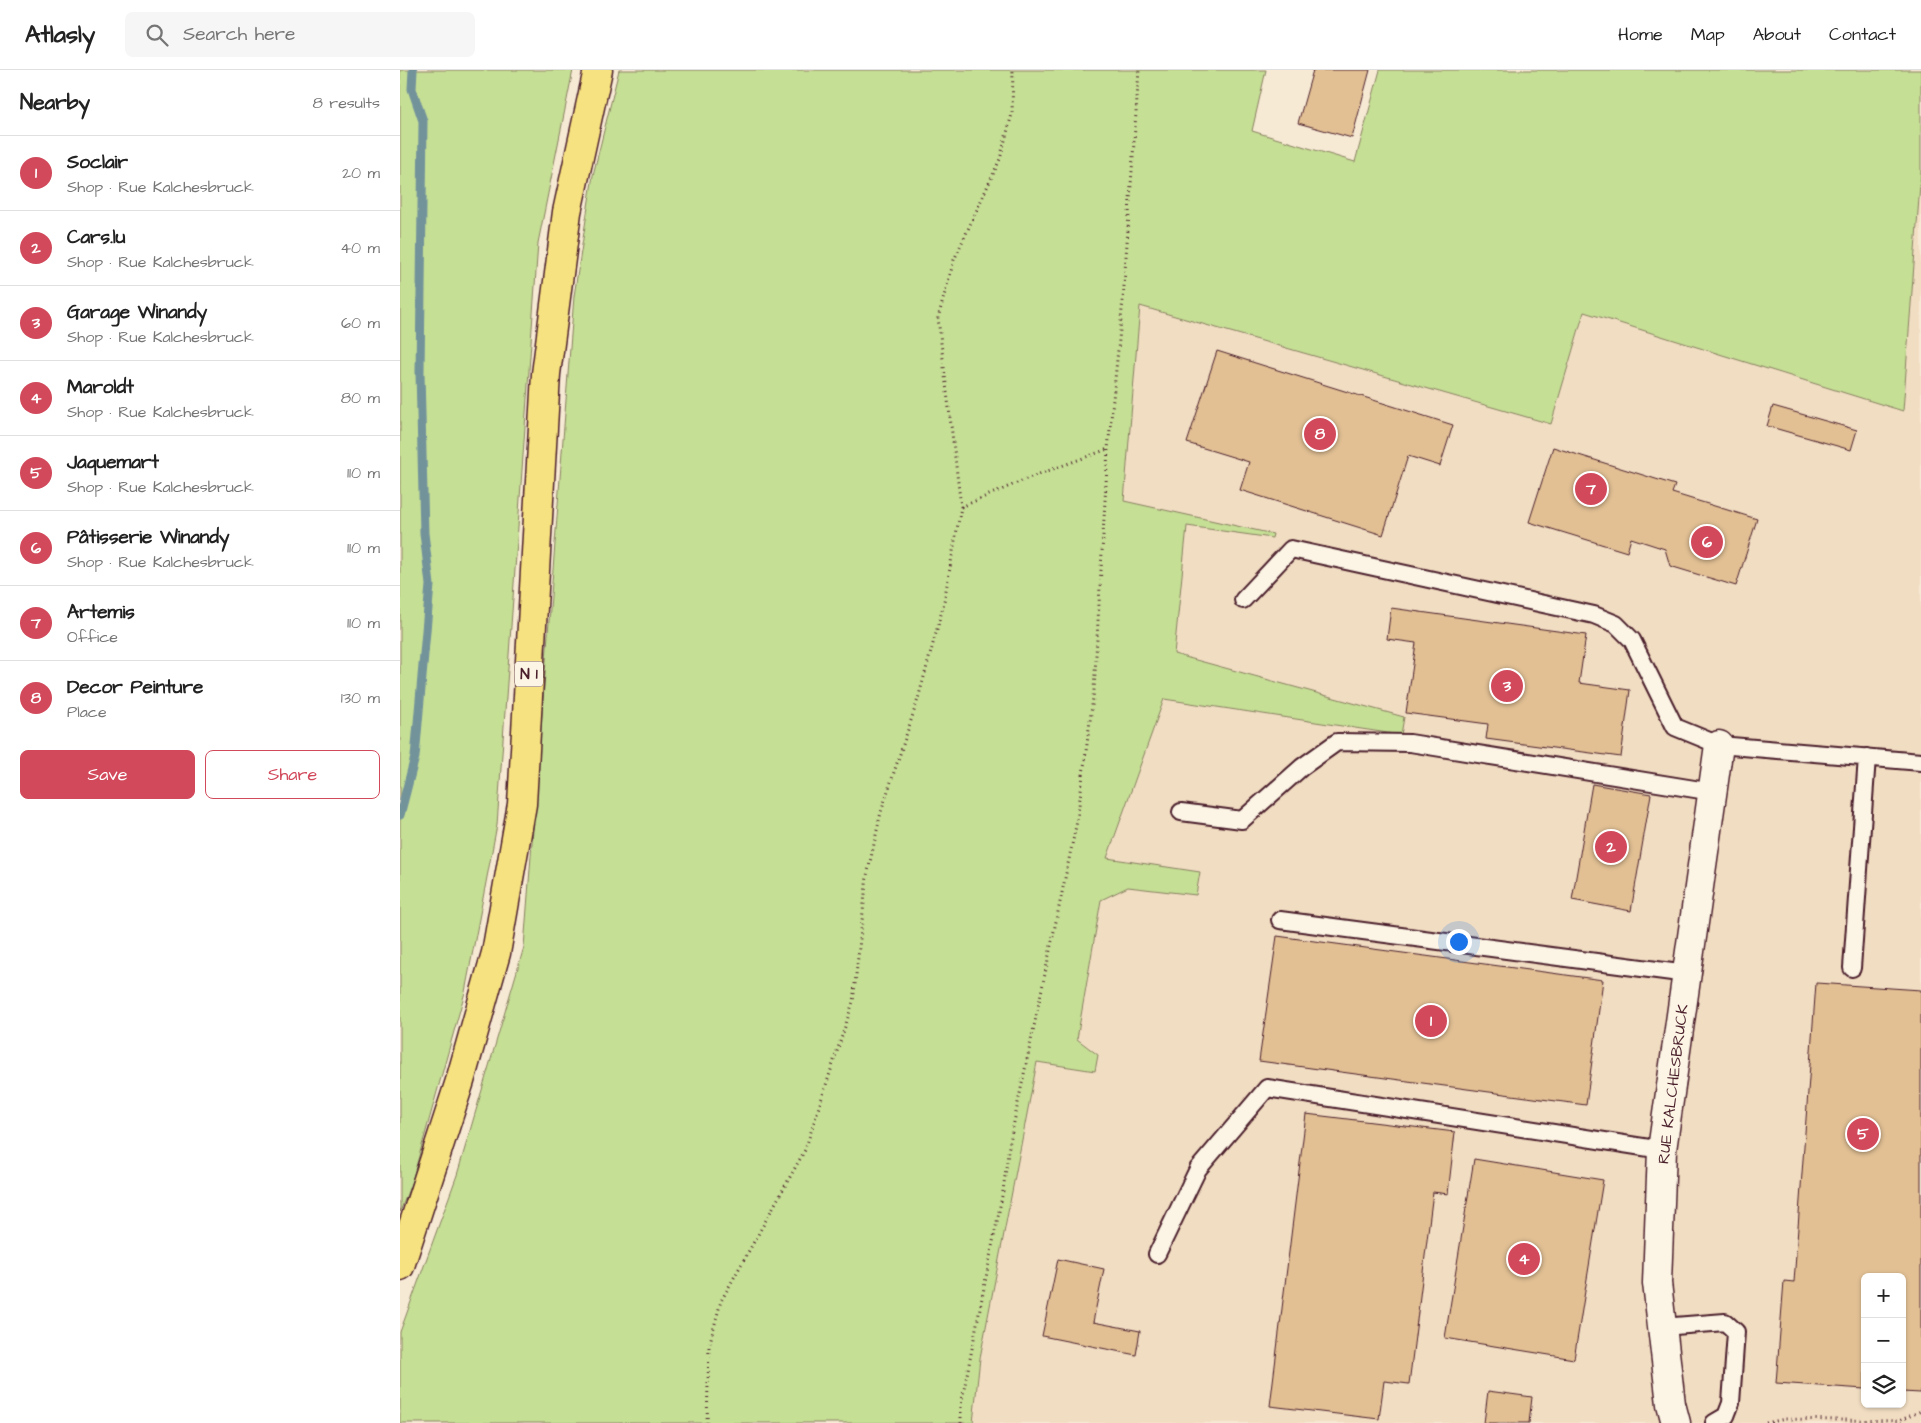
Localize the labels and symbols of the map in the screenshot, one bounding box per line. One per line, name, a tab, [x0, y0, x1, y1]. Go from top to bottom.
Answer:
pin: 8	[1304, 415, 1336, 453]
pin: 7	[1575, 470, 1607, 508]
pin: 6	[1691, 523, 1723, 561]
road number: N 1	[515, 662, 543, 686]
pin: 3	[1491, 667, 1523, 705]
pin: 2	[1595, 828, 1627, 866]
your location	[1446, 929, 1472, 955]
pin: 1	[1415, 1002, 1447, 1040]
street label: RUE KALCHESBRUCK	[1652, 1003, 1694, 1165]
pin: 5	[1847, 1115, 1879, 1153]
pin: 4	[1508, 1240, 1540, 1278]

